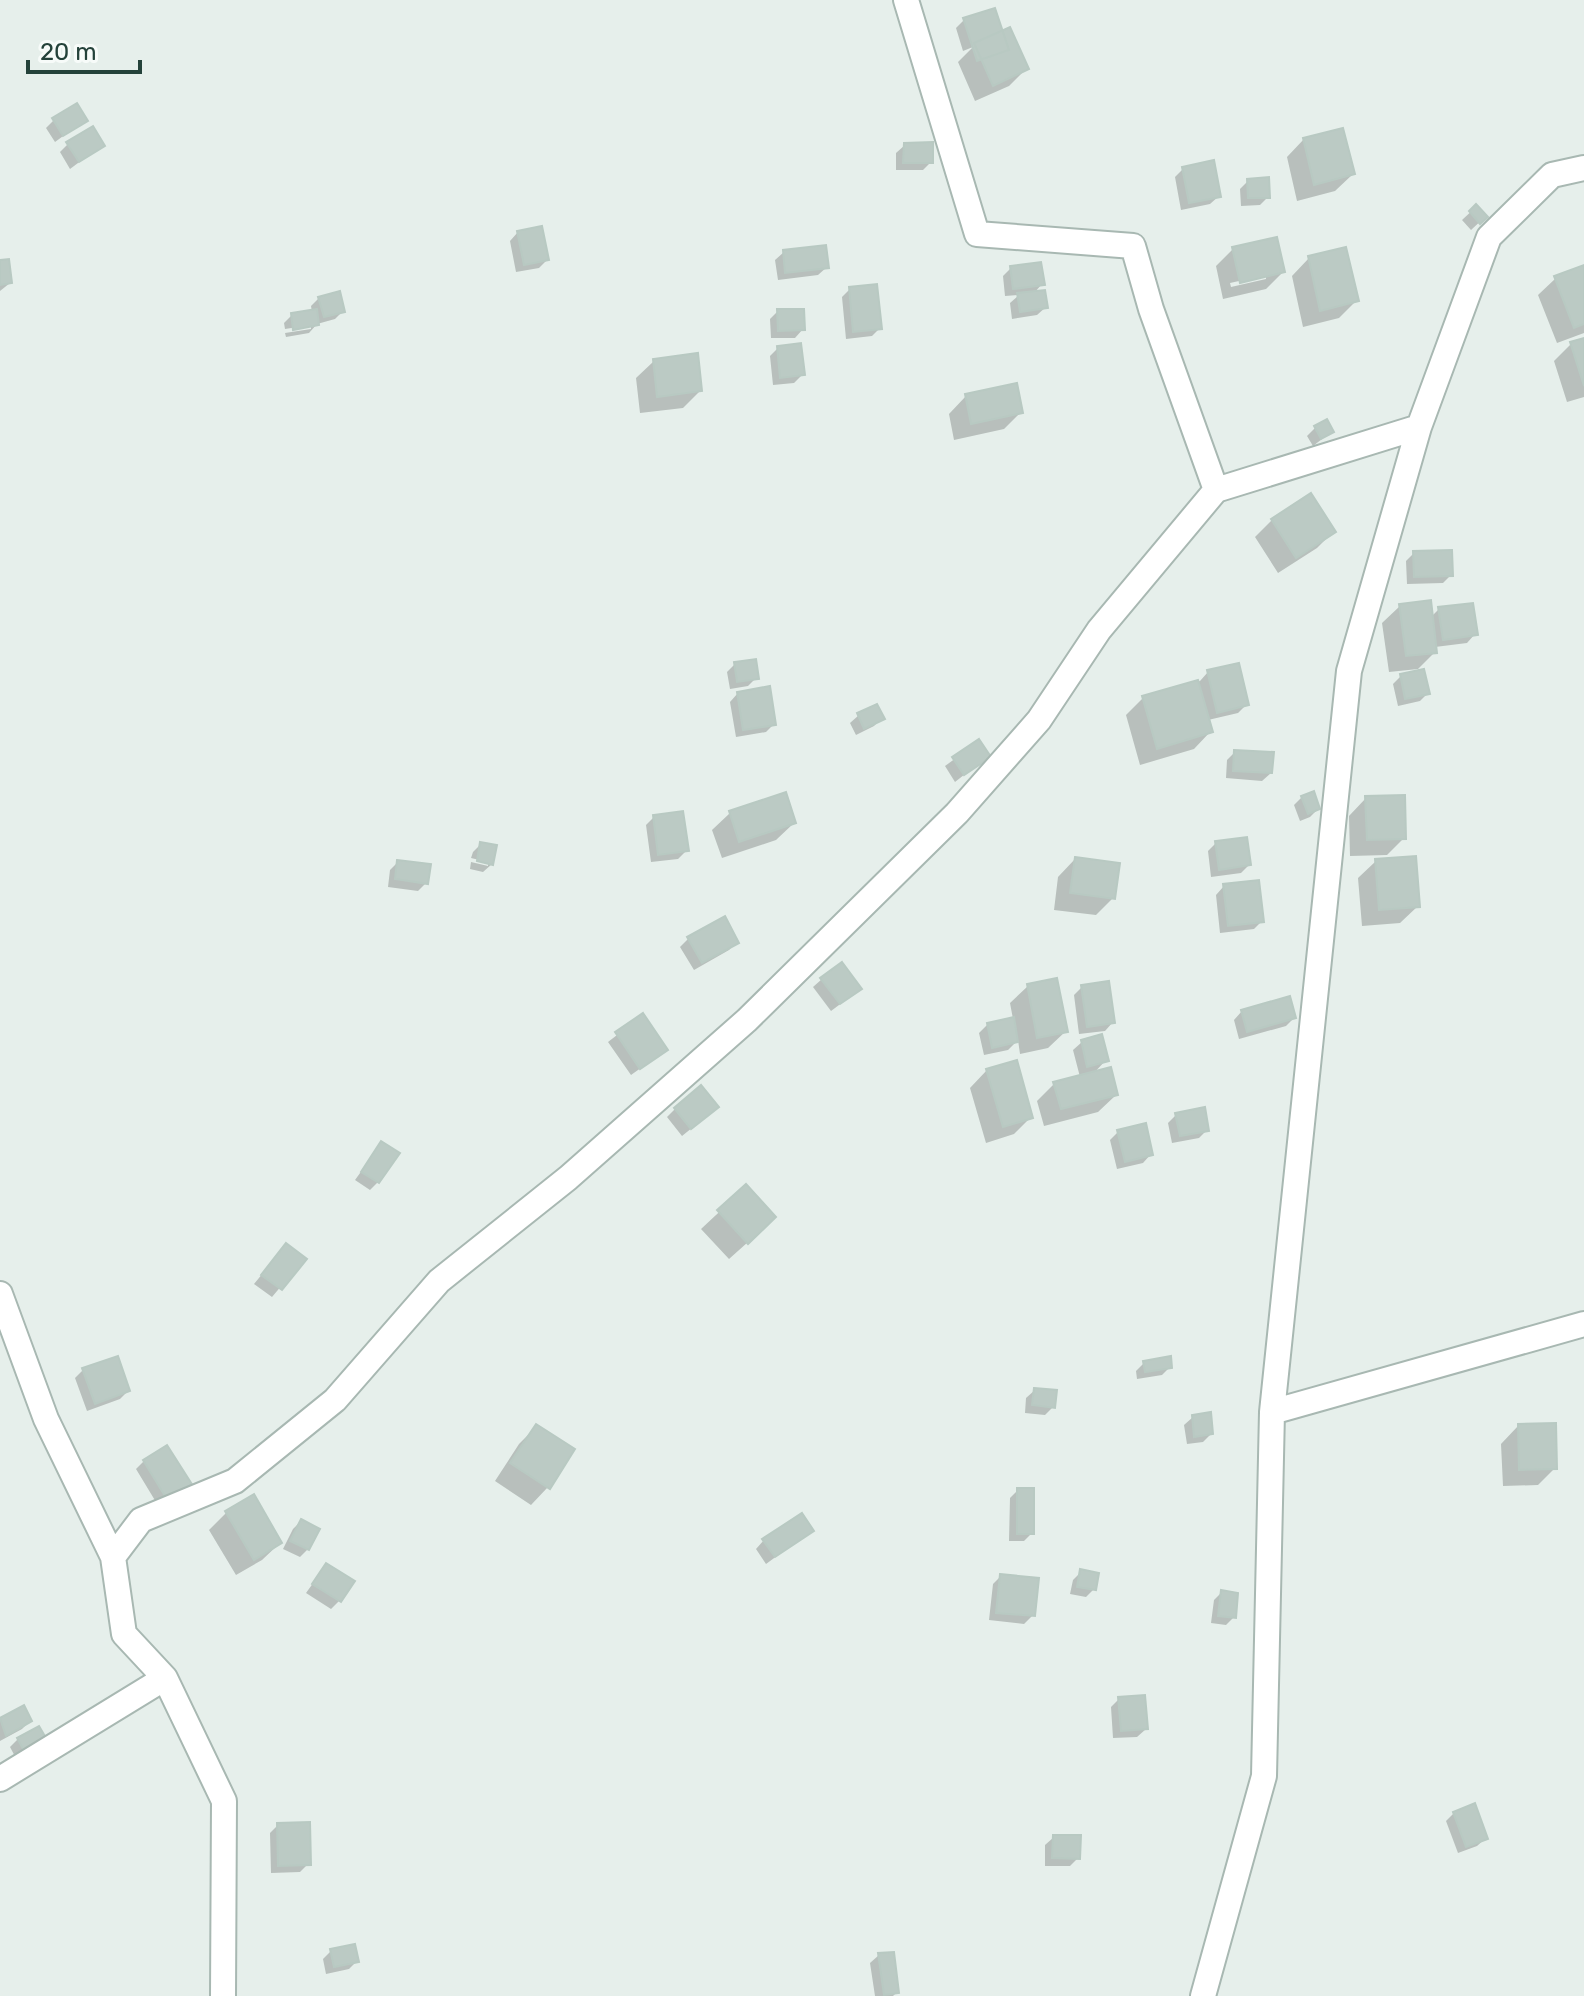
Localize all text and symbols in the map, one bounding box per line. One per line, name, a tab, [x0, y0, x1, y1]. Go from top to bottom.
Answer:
scale bar	[28, 24, 140, 74]
text: 20 m	[40, 38, 97, 66]

